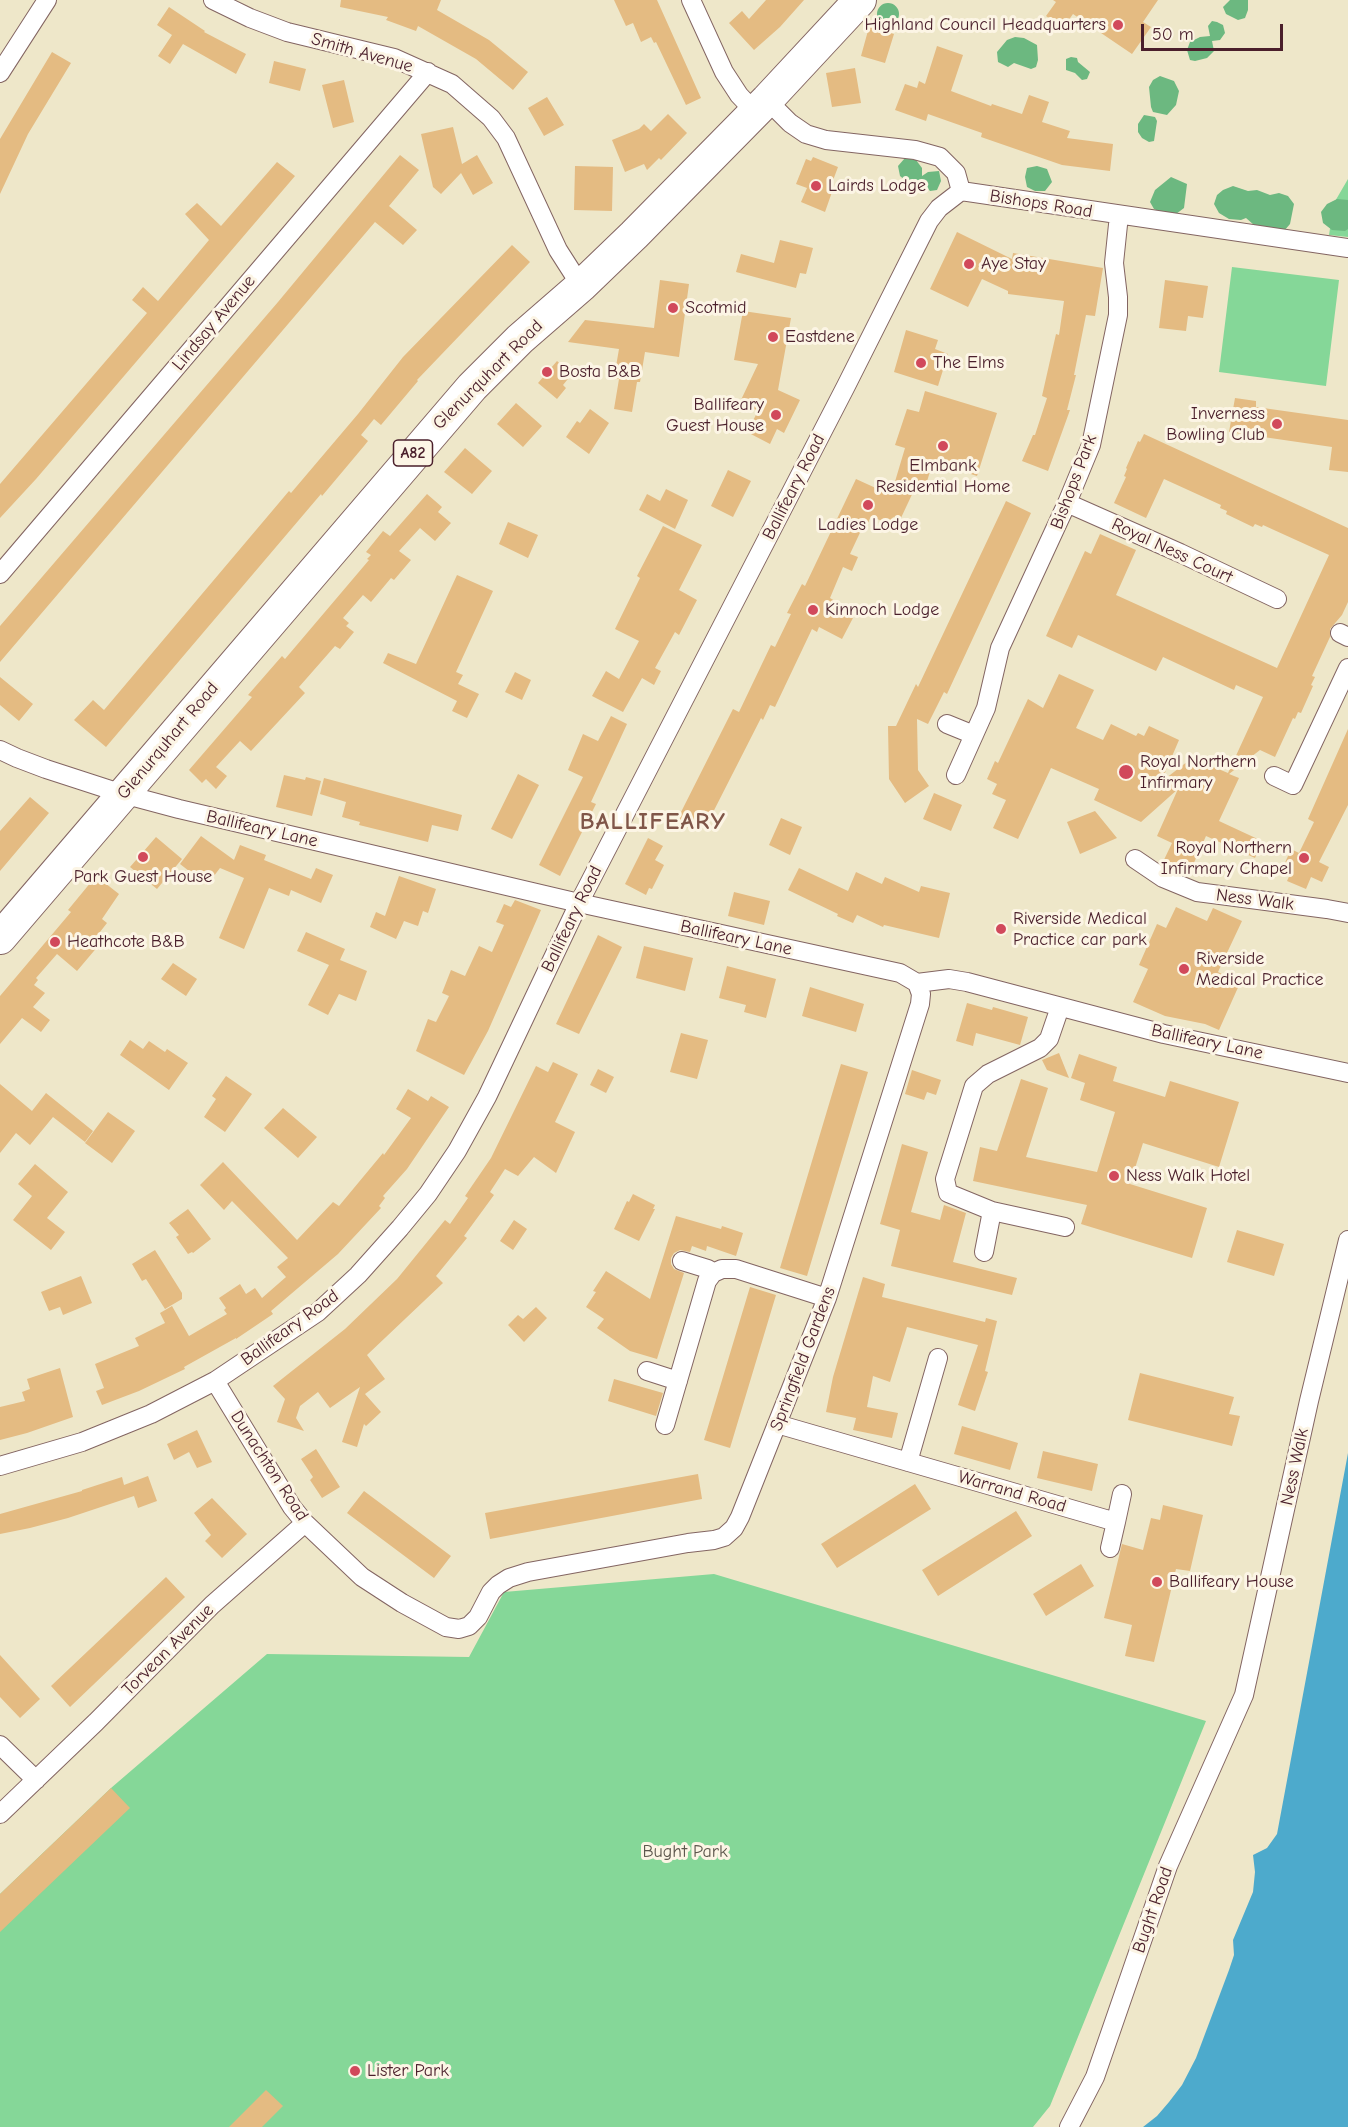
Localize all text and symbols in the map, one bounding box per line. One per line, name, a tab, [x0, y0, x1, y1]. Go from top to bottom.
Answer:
scale bar	[1144, 12, 1286, 50]
place label: Highland Council Headquarters	[864, 14, 1106, 36]
marker: Highland Council Headquarters	[1111, 18, 1125, 32]
text: 50 m	[1152, 24, 1194, 45]
street label: Smith Avenue	[309, 28, 415, 78]
place label: Lairds Lodge	[828, 175, 926, 197]
marker: Lairds Lodge	[809, 179, 823, 193]
street label: Bishops Road	[988, 185, 1094, 223]
place label: Aye Stay	[981, 253, 1046, 275]
marker: Aye Stay	[962, 257, 976, 271]
street label: Lindsay Avenue	[168, 271, 260, 375]
place label: Scotmid	[685, 297, 747, 319]
marker: Scotmid	[666, 301, 680, 315]
street label: Glenurquhart Road	[429, 316, 547, 434]
place label: Eastdene	[785, 326, 855, 348]
marker: Eastdene	[766, 330, 780, 344]
place label: The Elms	[933, 352, 1004, 374]
marker: The Elms	[914, 356, 928, 370]
place label: Bosta B&B	[559, 361, 641, 383]
marker: Bosta B&B	[540, 365, 554, 379]
place label: Ballifeary Guest House	[666, 394, 764, 436]
place label: Inverness Bowling Club	[1166, 403, 1265, 446]
marker: Ballifeary Guest House	[769, 408, 783, 422]
marker: Inverness Bowling Club	[1270, 417, 1284, 431]
street label: Ballifeary Road	[758, 431, 830, 543]
street label: Bishops Park	[1046, 432, 1102, 532]
marker: Elmbank Residential Home	[936, 439, 950, 453]
road number: A82	[394, 440, 432, 466]
place label: Elmbank Residential Home	[876, 455, 1010, 498]
marker: Ladies Lodge	[861, 498, 875, 512]
place label: Ladies Lodge	[818, 514, 918, 536]
street label: Royal Ness Court	[1108, 514, 1236, 588]
place label: Kinnoch Lodge	[825, 599, 939, 621]
marker: Kinnoch Lodge	[806, 603, 820, 617]
street label: Glenurquhart Road	[113, 678, 223, 804]
place label: Royal Northern Infirmary	[1140, 751, 1256, 794]
marker: Royal Northern Infirmary	[1117, 763, 1135, 781]
street label: Ballifeary Lane	[204, 806, 320, 852]
district label: BALLIFEARY	[580, 808, 726, 836]
place label: Royal Northern Infirmary Chapel	[1161, 837, 1292, 880]
marker: Park Guest House	[136, 850, 150, 864]
marker: Royal Northern Infirmary Chapel	[1297, 851, 1311, 865]
street label: Ballifeary Road	[537, 862, 607, 976]
place label: Park Guest House	[74, 866, 212, 888]
street label: Ness Walk	[1215, 885, 1295, 915]
place label: Riverside Medical Practice car park	[1013, 908, 1147, 950]
street label: Ballifeary Lane	[678, 916, 794, 960]
marker: Riverside Medical Practice car park	[994, 922, 1008, 936]
place label: Heathcote B&B	[67, 931, 185, 953]
marker: Heathcote B&B	[48, 935, 62, 949]
place label: Riverside Medical Practice	[1196, 948, 1323, 990]
marker: Riverside Medical Practice	[1177, 962, 1191, 976]
street label: Ballifeary Lane	[1149, 1020, 1265, 1064]
place label: Ness Walk Hotel	[1126, 1165, 1250, 1187]
marker: Ness Walk Hotel	[1107, 1169, 1121, 1183]
street label: Springfield Gardens	[766, 1284, 840, 1434]
street label: Ballifeary Road	[237, 1285, 343, 1371]
street label: Dunachton Road	[225, 1407, 313, 1525]
street label: Ness Walk	[1276, 1427, 1314, 1507]
street label: Warrand Road	[956, 1466, 1068, 1518]
place label: Ballifeary House	[1169, 1571, 1294, 1593]
marker: Ballifeary House	[1150, 1575, 1164, 1589]
street label: Torvean Avenue	[118, 1600, 218, 1700]
park label: Bught Park	[642, 1841, 728, 1863]
street label: Bught Road	[1128, 1864, 1178, 1956]
place label: Lister Park	[367, 2060, 449, 2082]
marker: Lister Park	[348, 2064, 362, 2078]

